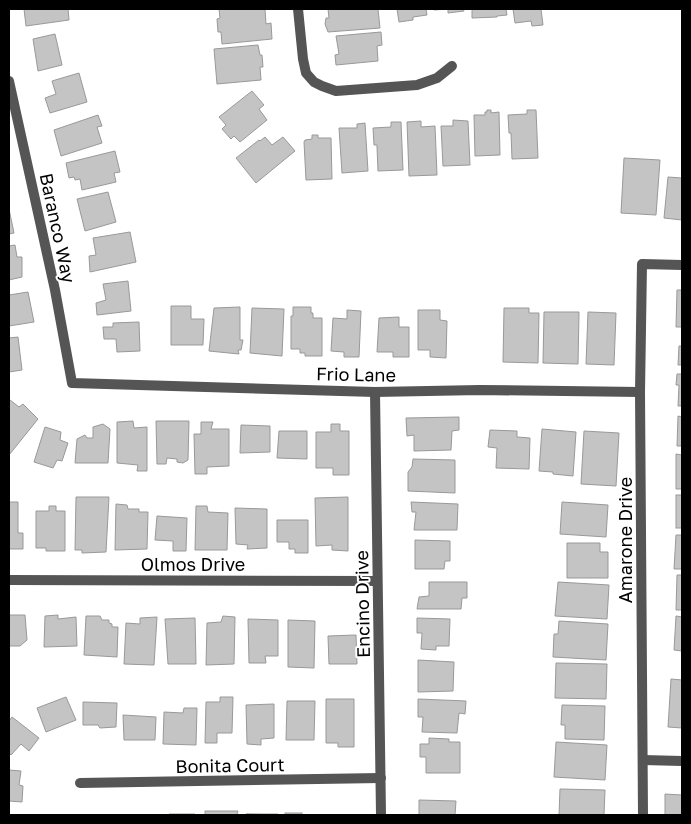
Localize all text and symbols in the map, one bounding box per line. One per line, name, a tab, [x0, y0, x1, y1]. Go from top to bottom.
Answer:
street label: Baranco Way	[36, 171, 80, 285]
street label: Frio Lane	[316, 362, 396, 386]
street label: Amarone Drive	[614, 477, 636, 603]
street label: Encino Drive	[350, 550, 374, 658]
street label: Olmos Drive	[141, 553, 245, 575]
street label: Bonita Court	[175, 753, 285, 777]

